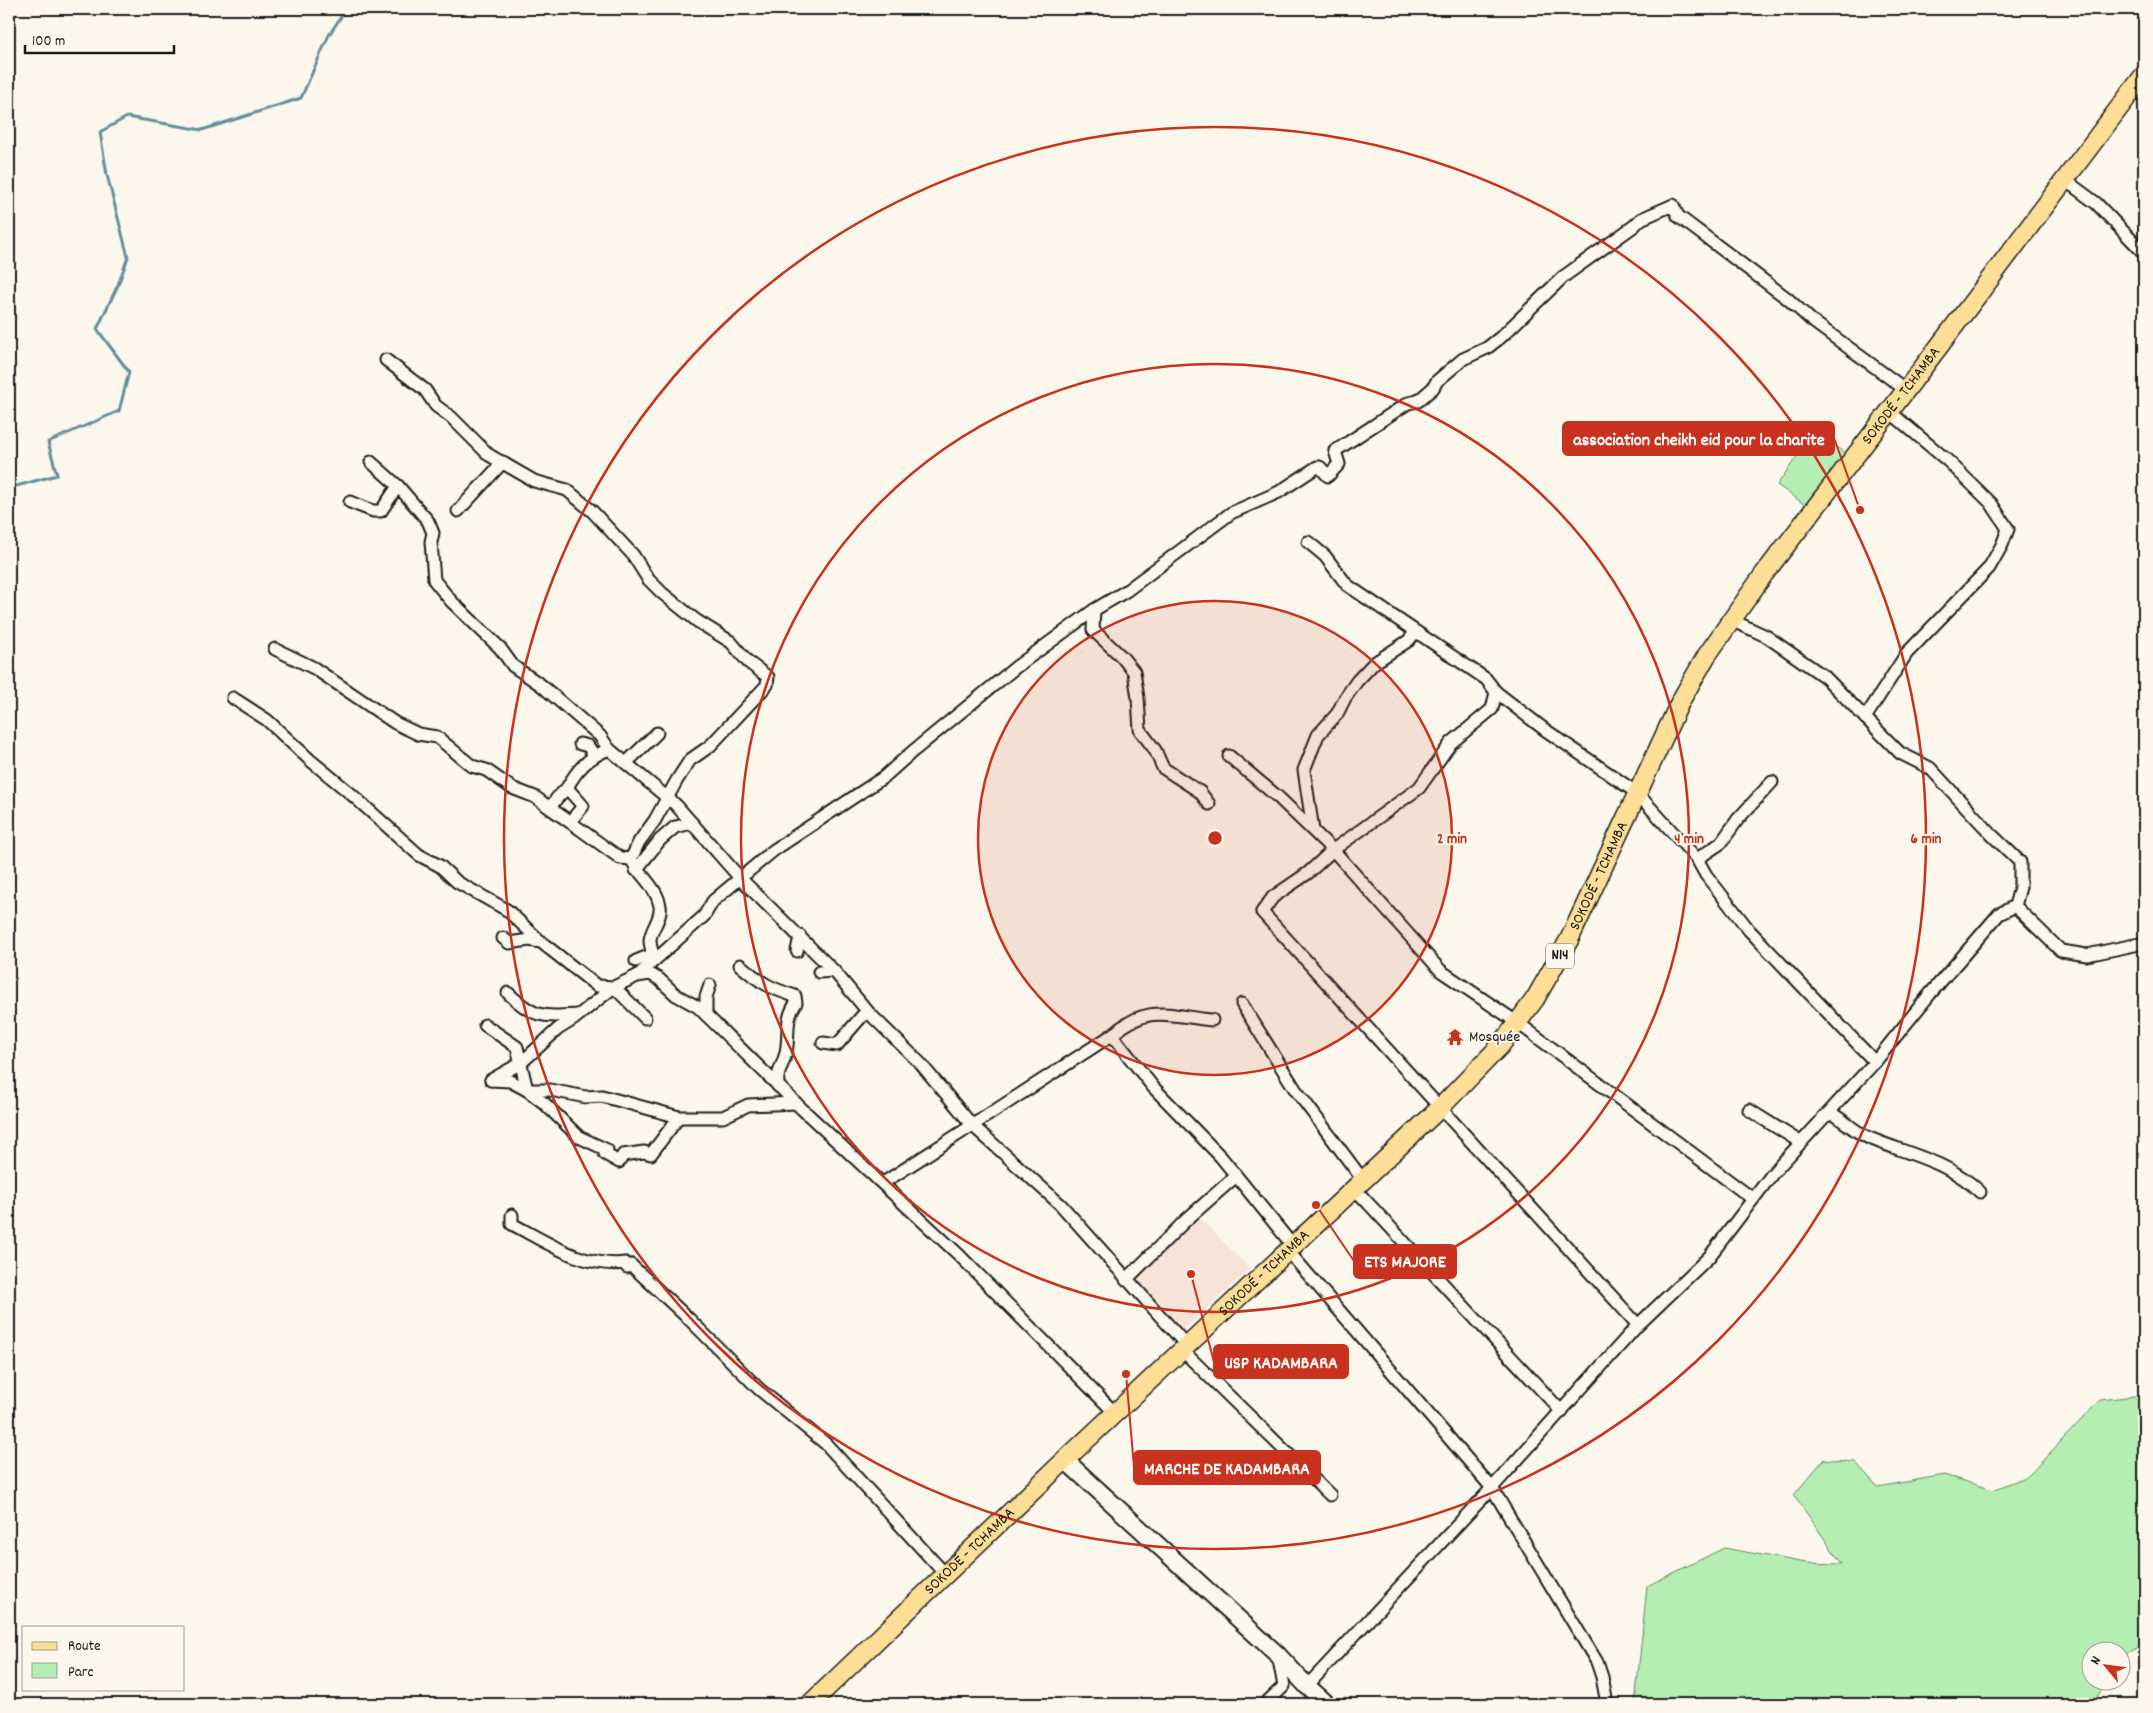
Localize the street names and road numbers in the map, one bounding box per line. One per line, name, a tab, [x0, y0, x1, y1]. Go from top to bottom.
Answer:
street label: SOKODÉ - TCHAMBA	[1856, 342, 1946, 450]
street label: SOKODÉ - TCHAMBA	[1564, 817, 1634, 934]
road number: N14	[1546, 944, 1574, 968]
street label: SOKODÉ - TCHAMBA	[1213, 1224, 1315, 1322]
street label: SOKODÉ - TCHAMBA	[919, 1502, 1021, 1600]

